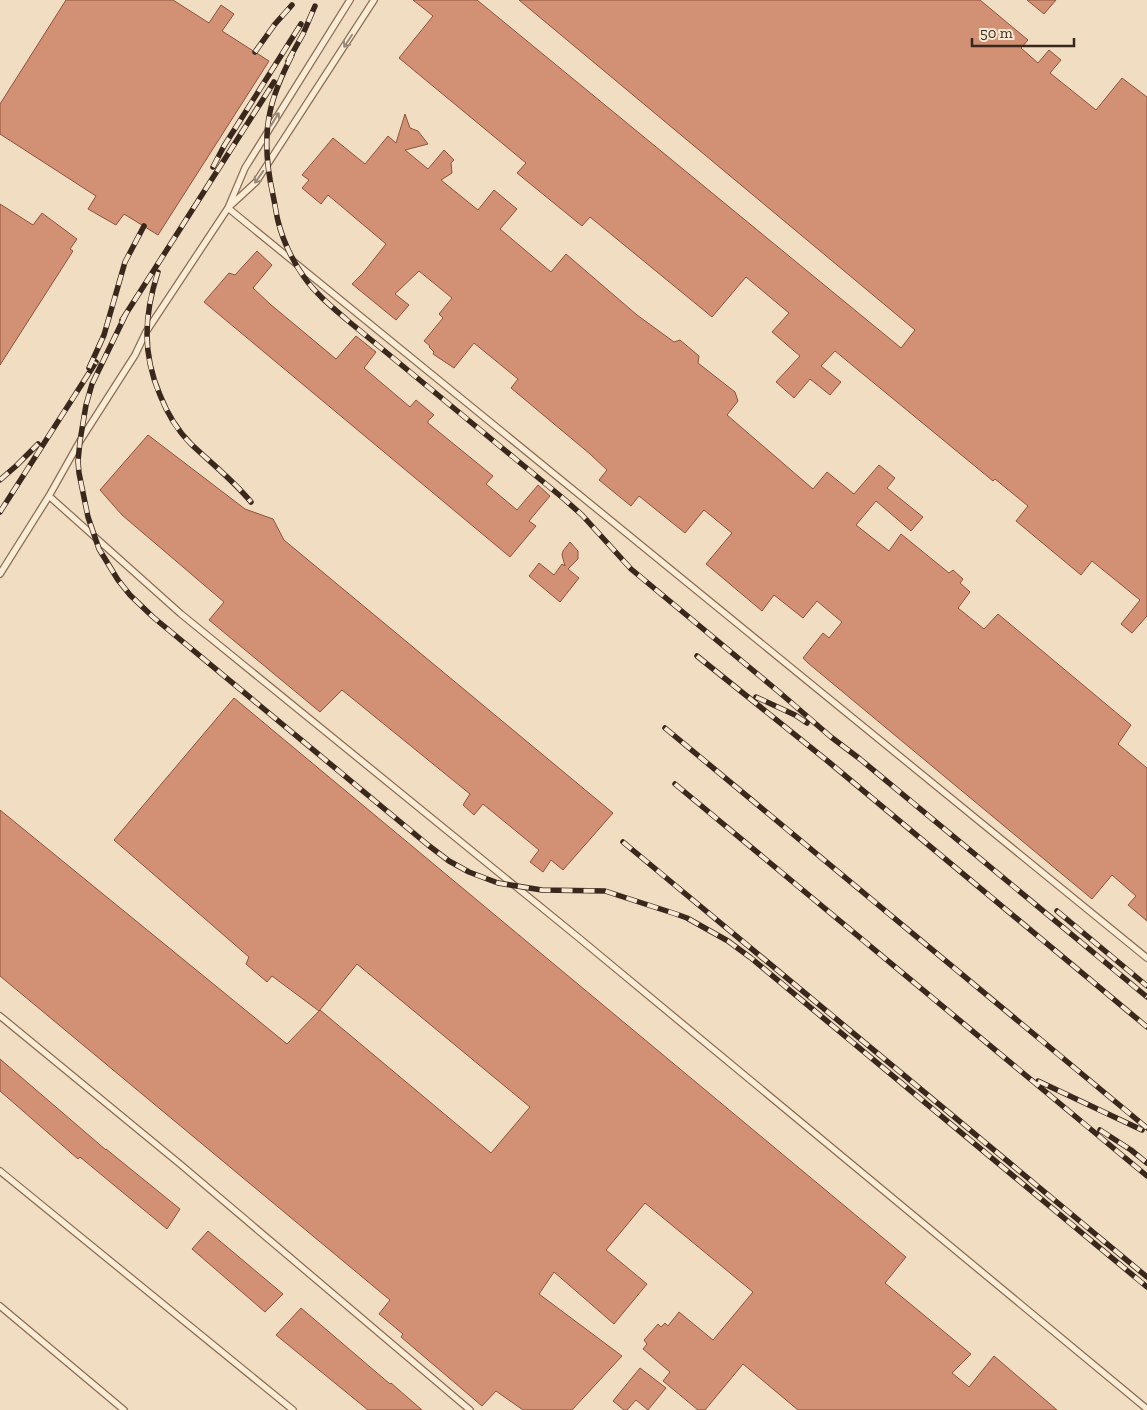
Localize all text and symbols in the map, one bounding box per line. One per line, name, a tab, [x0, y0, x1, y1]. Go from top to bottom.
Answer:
scale bar	[972, 15, 1074, 47]
text: 50 m	[980, 24, 1013, 42]
one-way arrow	[343, 34, 353, 48]
one-way arrow	[271, 112, 281, 126]
one-way arrow	[254, 170, 264, 184]

